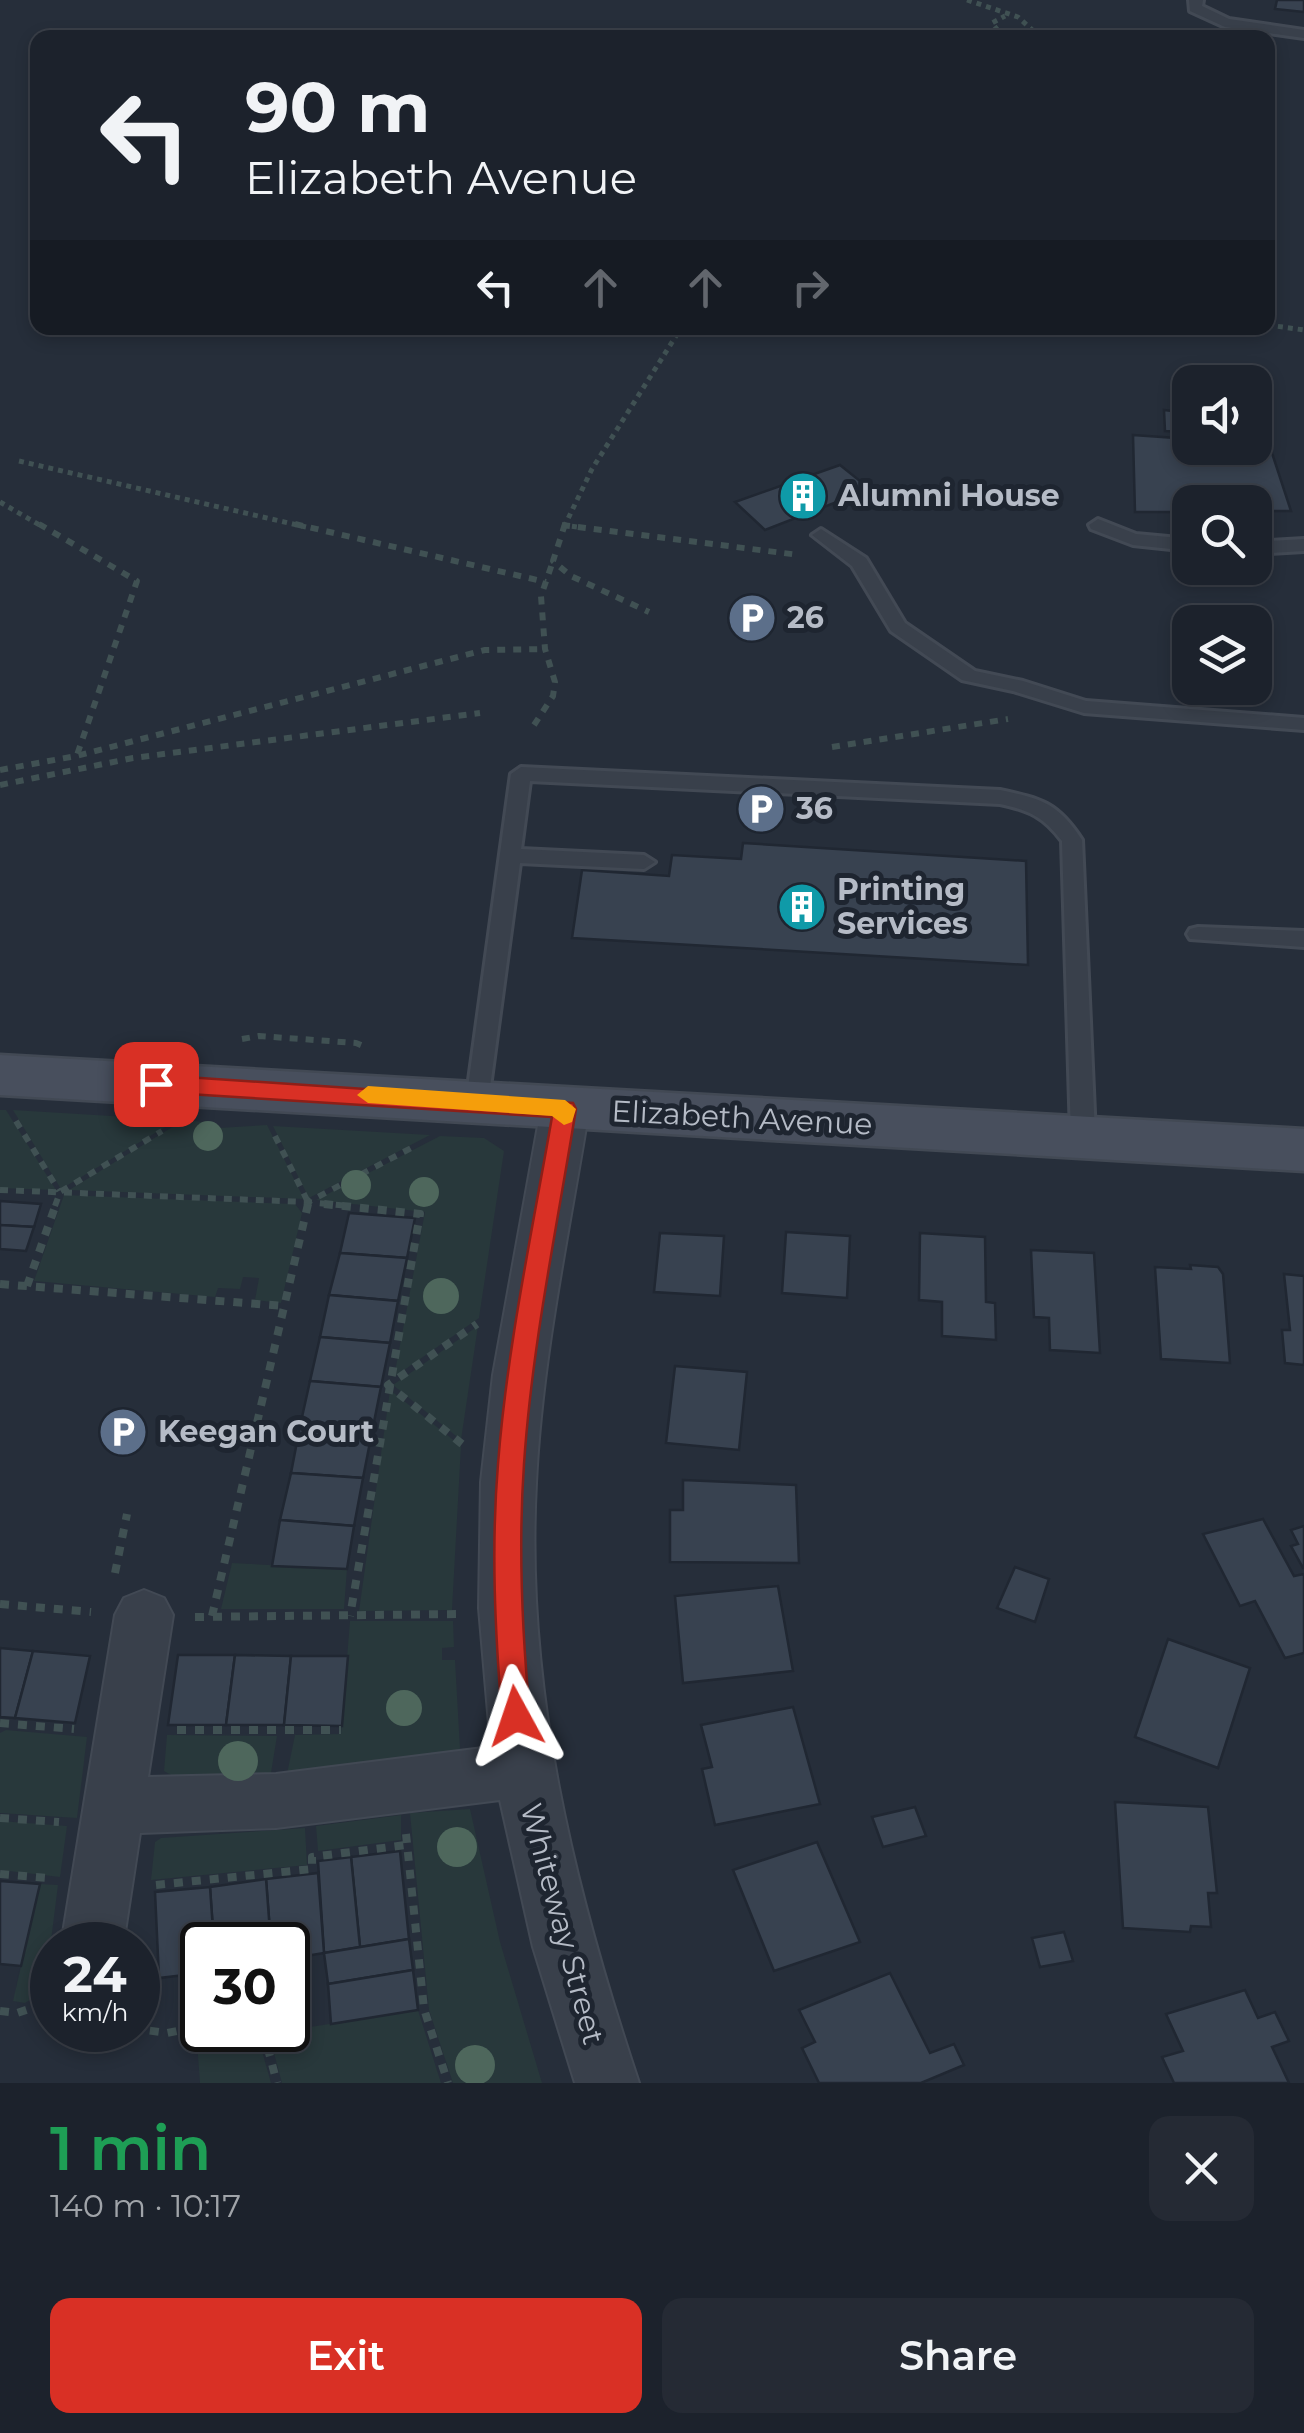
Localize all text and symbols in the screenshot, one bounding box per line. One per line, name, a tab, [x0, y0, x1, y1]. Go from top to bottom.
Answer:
text: 90 m	[245, 64, 430, 150]
icon: left	[80, 70, 210, 200]
text: Elizabeth Avenue	[245, 150, 637, 205]
icon: left	[468, 260, 523, 315]
icon: ahead	[573, 260, 628, 315]
icon: ahead	[678, 260, 733, 315]
icon: right	[783, 260, 838, 315]
map controls	[1172, 365, 1272, 705]
button: sound	[1172, 365, 1272, 465]
building icon: Alumni House	[777, 470, 829, 522]
place label: Alumni House	[837, 477, 1060, 514]
button: search	[1172, 485, 1272, 585]
parking icon: 26	[726, 592, 778, 644]
place label: 26	[787, 599, 824, 636]
button: layers	[1172, 605, 1272, 705]
parking icon: 36	[735, 783, 787, 835]
place label: 36	[795, 790, 833, 827]
place label: Printing Services	[837, 871, 968, 942]
building icon: Printing Services	[776, 881, 828, 933]
pin	[114, 1042, 199, 1127]
icon: arrive	[129, 1057, 184, 1112]
street label: Elizabeth Avenue	[611, 1092, 873, 1143]
parking icon: Keegan Court	[97, 1406, 149, 1458]
place label: Keegan Court	[158, 1413, 374, 1450]
position arrow	[464, 1664, 568, 1768]
street label: Whiteway Street	[513, 1799, 612, 2048]
speed limit sign: 30	[180, 1922, 310, 2052]
text: 24	[63, 1944, 127, 2005]
text: km/h	[62, 1997, 128, 2027]
text: 1 min	[50, 2112, 211, 2185]
button: close	[1149, 2116, 1254, 2221]
text: 140 m · 10:17	[50, 2186, 241, 2225]
button: Exit	[50, 2298, 642, 2413]
button: Share	[662, 2298, 1254, 2413]

